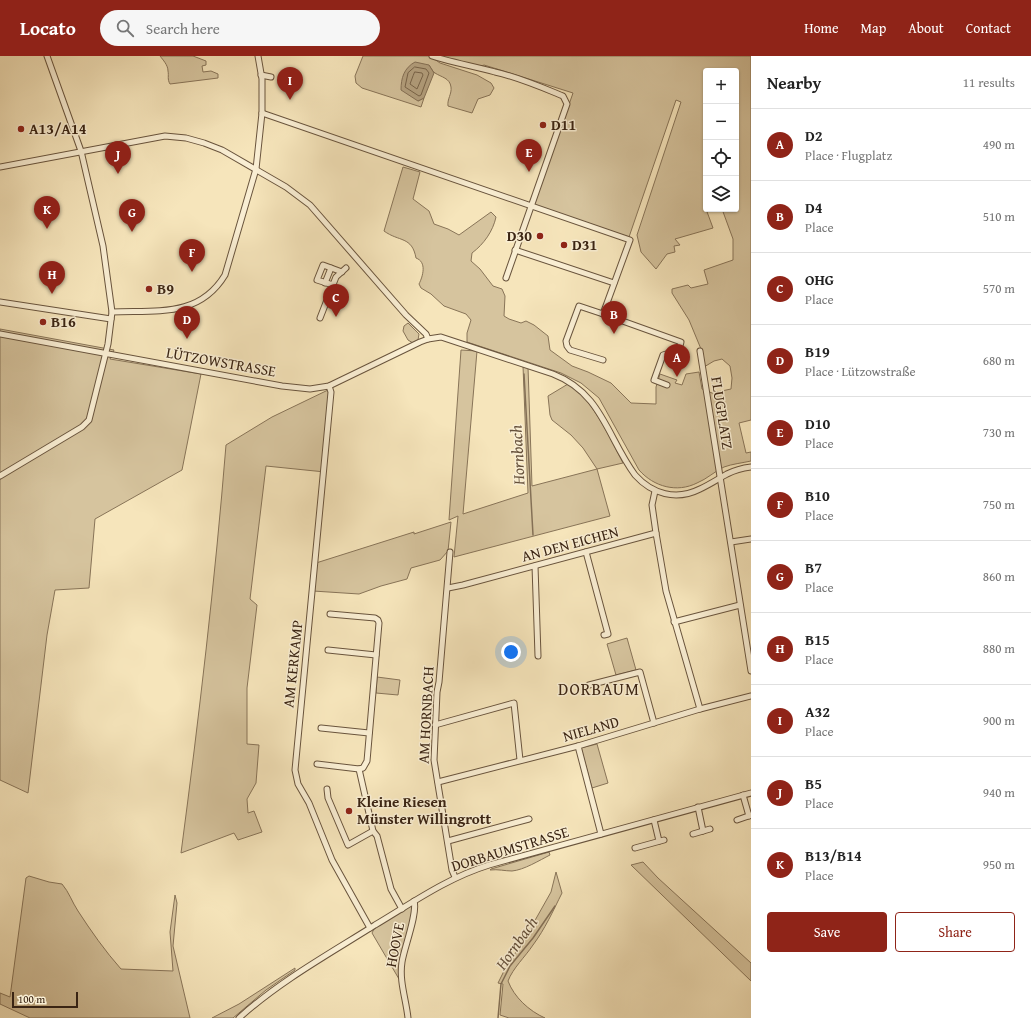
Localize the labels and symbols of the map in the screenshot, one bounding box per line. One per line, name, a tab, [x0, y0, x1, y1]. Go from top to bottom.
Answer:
pin: I	[277, 67, 303, 100]
place label: D11	[551, 114, 576, 135]
place label: A13/A14	[29, 118, 87, 139]
marker: D11	[538, 120, 548, 130]
marker: A13/A14	[16, 124, 26, 134]
pin: E	[516, 139, 542, 172]
pin: J	[105, 141, 131, 174]
pin: K	[34, 196, 60, 229]
pin: G	[119, 199, 145, 232]
place label: D30	[507, 225, 532, 246]
marker: D30	[535, 231, 545, 241]
place label: D31	[572, 234, 597, 255]
pin: F	[179, 239, 205, 272]
marker: D31	[559, 240, 569, 250]
pin: H	[39, 261, 65, 294]
place label: B9	[157, 278, 174, 299]
marker: B9	[144, 284, 154, 294]
pin: C	[323, 284, 349, 317]
pin: B	[601, 301, 627, 334]
pin: D	[174, 306, 200, 339]
place label: B16	[51, 311, 76, 332]
marker: B16	[38, 317, 48, 327]
street label: LÜTZOWSTRASSE	[165, 342, 278, 382]
pin: A	[664, 344, 690, 377]
street label: FLUGPLATZ	[706, 375, 739, 451]
water label: Hornbach	[503, 424, 531, 487]
street label: AN DEN EICHEN	[519, 520, 621, 567]
street label: AM KERKAMP	[277, 619, 308, 709]
your location	[501, 642, 521, 662]
street label: AM HORNBACH	[412, 666, 439, 764]
district label: DORBAUM	[558, 676, 640, 701]
street label: NIELAND	[560, 711, 621, 747]
place label: Kleine Riesen Münster Willingrott	[357, 791, 491, 829]
marker: Kleine Riesen Münster Willingrott	[344, 806, 354, 816]
street label: DORBAUMSTRASSE	[449, 821, 572, 876]
water label: Hornbach	[488, 912, 543, 975]
street label: HOOVE	[380, 920, 409, 969]
scale bar	[12, 990, 78, 1009]

